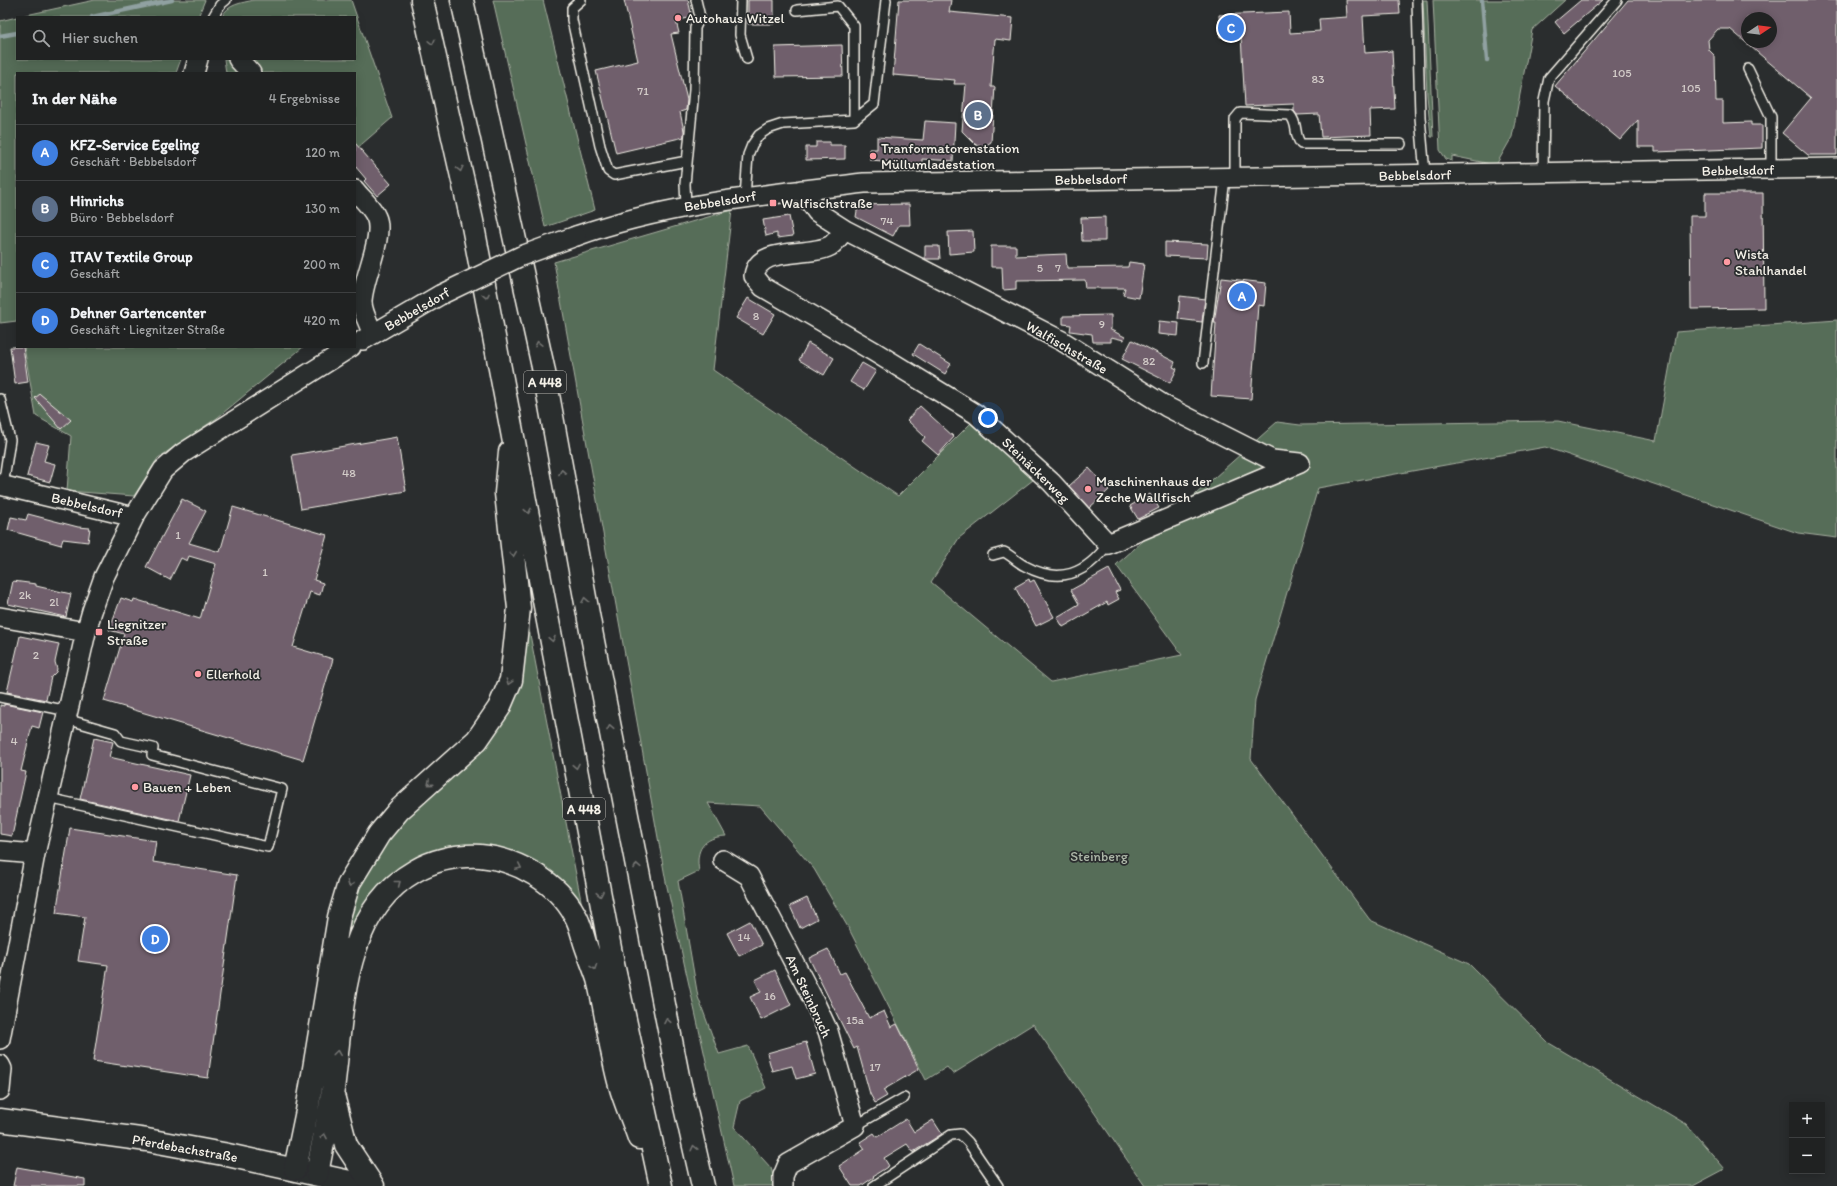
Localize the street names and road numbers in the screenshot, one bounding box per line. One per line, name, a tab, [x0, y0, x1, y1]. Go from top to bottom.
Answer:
street label: Bebbelsdorf	[1702, 161, 1775, 180]
street label: Bebbelsdorf	[1379, 166, 1452, 185]
street label: Bebbelsdorf	[1055, 170, 1128, 189]
street label: Bebbelsdorf	[683, 187, 758, 216]
street label: Bebbelsdorf	[382, 284, 454, 335]
street label: Walfischstraße	[1023, 317, 1111, 378]
road number: A 448	[524, 371, 566, 393]
street label: Steinäckerweg	[998, 434, 1074, 507]
street label: Bebbelsdorf	[50, 489, 125, 522]
road number: A 448	[563, 798, 605, 820]
street label: Am Steinbruch	[782, 952, 835, 1041]
street label: Pferdebachstraße	[131, 1131, 239, 1166]

